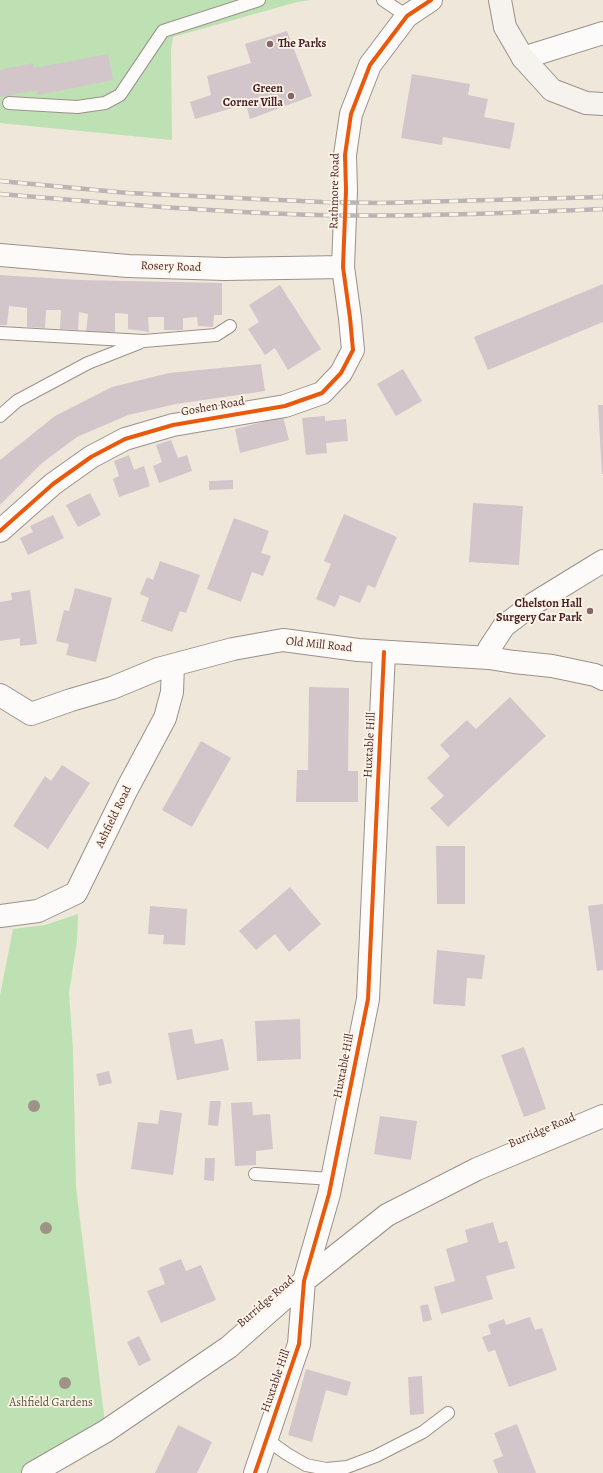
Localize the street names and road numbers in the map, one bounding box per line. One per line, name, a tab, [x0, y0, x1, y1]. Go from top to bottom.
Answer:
street label: Rathmore Road	[327, 153, 343, 229]
street label: Rosery Road	[140, 259, 202, 275]
street label: Goshen Road	[180, 394, 246, 420]
street label: Old Mill Road	[285, 634, 353, 656]
street label: Huxtable Hill	[361, 712, 379, 778]
street label: Ashfield Road	[93, 784, 135, 850]
street label: Huxtable Hill	[331, 1032, 357, 1100]
street label: Burridge Road	[506, 1110, 578, 1152]
street label: Burridge Road	[234, 1273, 298, 1331]
street label: Huxtable Hill	[258, 1348, 294, 1414]

